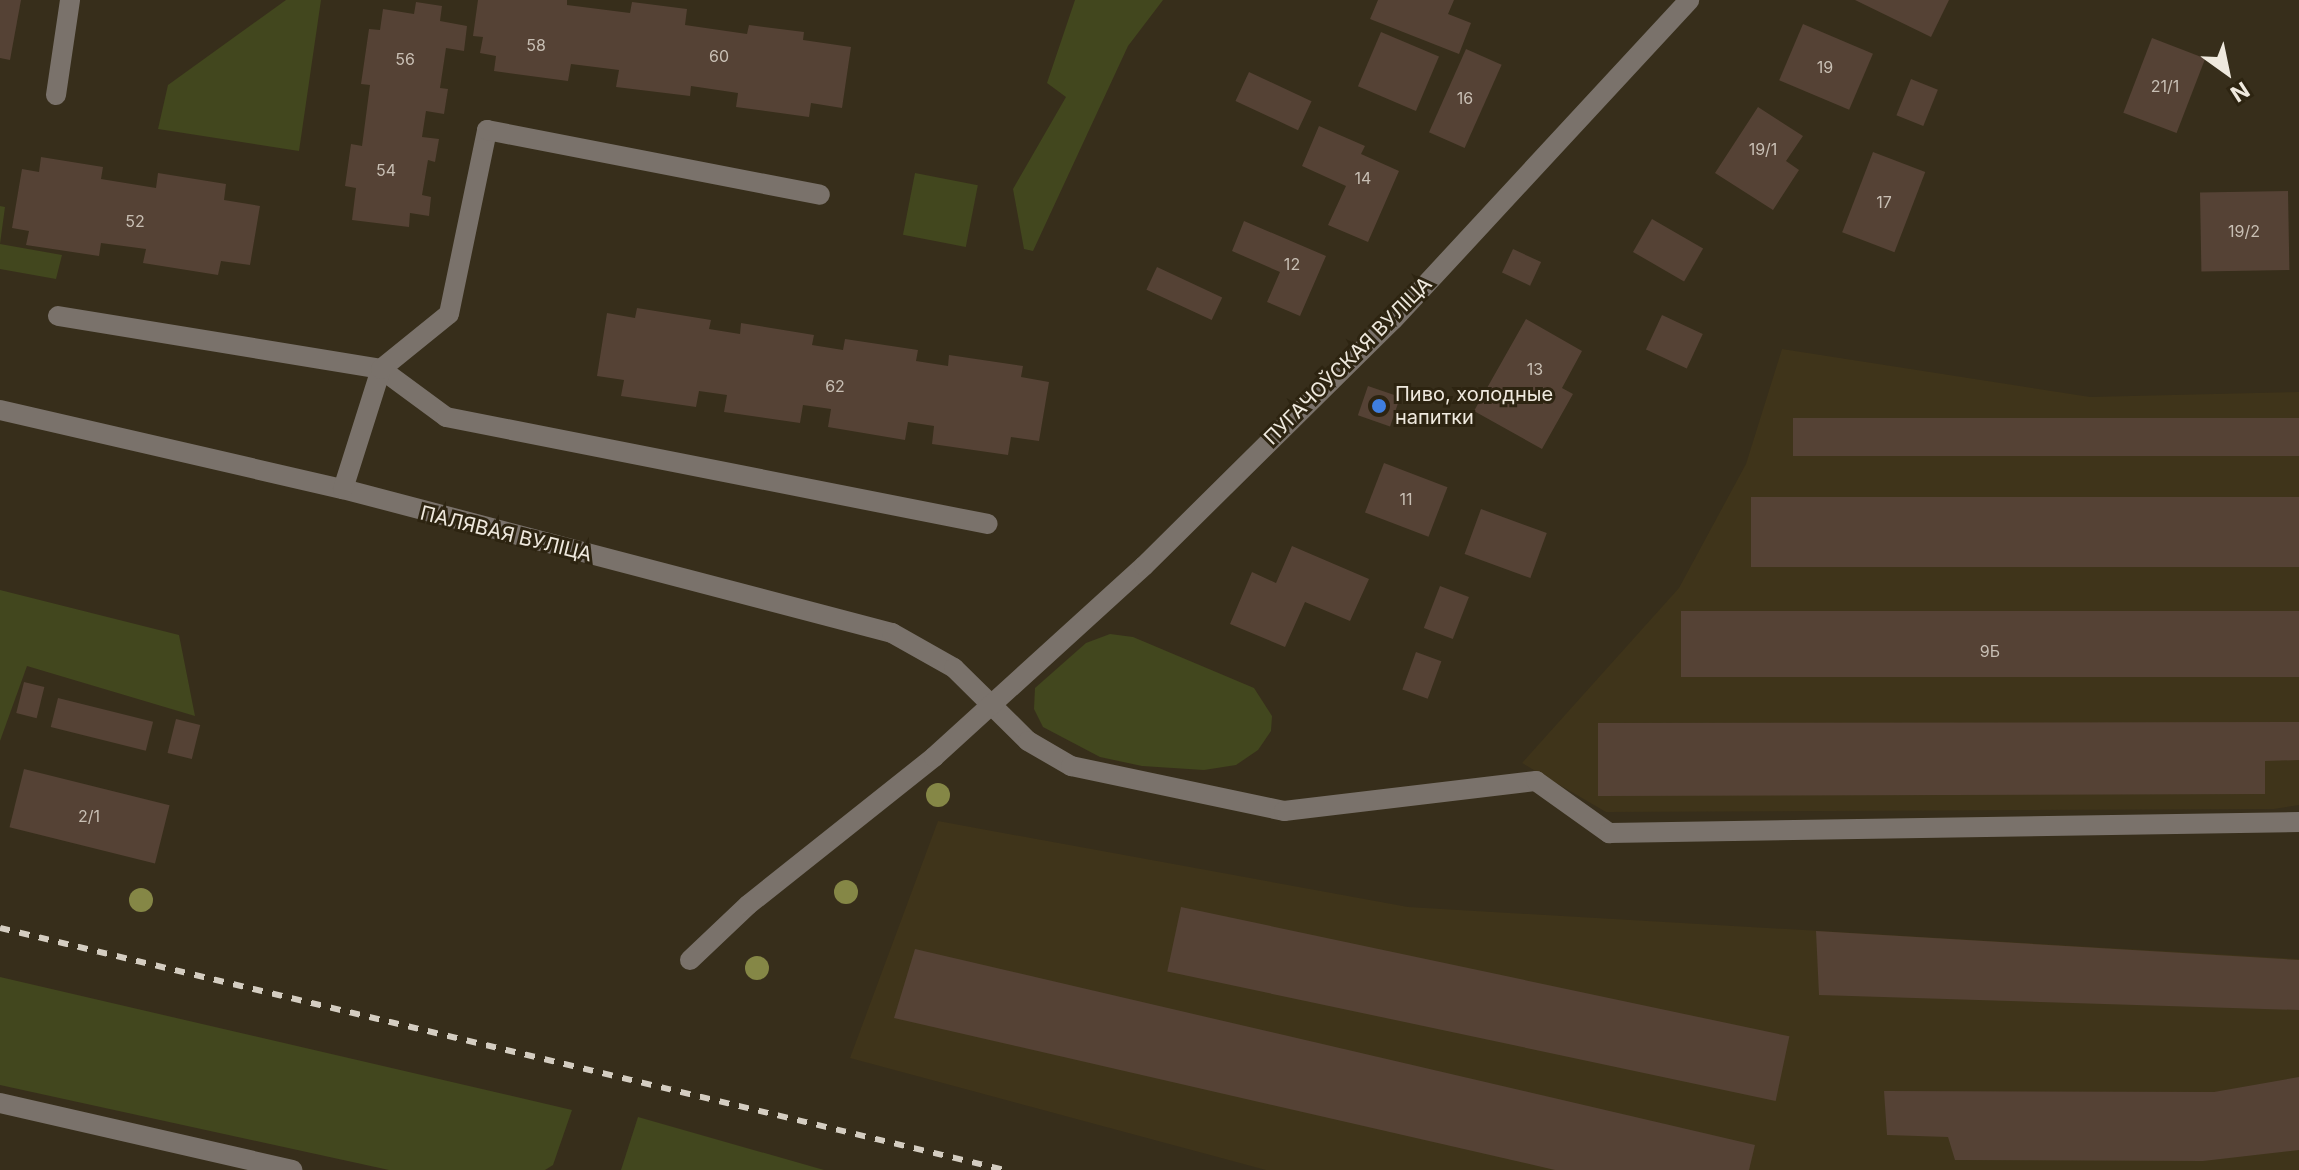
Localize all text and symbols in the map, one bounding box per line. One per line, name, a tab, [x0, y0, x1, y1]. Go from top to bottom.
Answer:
north arrow	[2187, 32, 2267, 112]
house number: 58	[526, 35, 546, 55]
house number: 60	[709, 46, 729, 66]
house number: 56	[395, 49, 415, 69]
house number: 19	[1817, 57, 1833, 77]
house number: 21/1	[2151, 76, 2179, 96]
text: N	[2226, 77, 2254, 108]
house number: 16	[1457, 88, 1473, 108]
house number: 19/1	[1749, 139, 1777, 159]
house number: 54	[376, 160, 396, 180]
house number: 14	[1355, 168, 1371, 188]
house number: 17	[1876, 192, 1892, 212]
house number: 52	[125, 211, 145, 231]
house number: 19/2	[2228, 221, 2260, 241]
house number: 12	[1284, 254, 1300, 274]
street label: ПУГАЧОЎСКАЯ ВУЛІЦА	[1259, 272, 1437, 450]
house number: 13	[1527, 359, 1543, 379]
house number: 62	[825, 376, 845, 396]
place label: Пиво, холодные напитки	[1395, 382, 1553, 429]
marker: Пиво, холодные напитки	[1370, 397, 1388, 415]
house number: 11	[1399, 489, 1413, 509]
street label: ПАЛЯВАЯ ВУЛІЦА	[418, 501, 594, 567]
house number: 9Б	[1980, 641, 2000, 661]
house number: 2/1	[78, 806, 100, 826]

